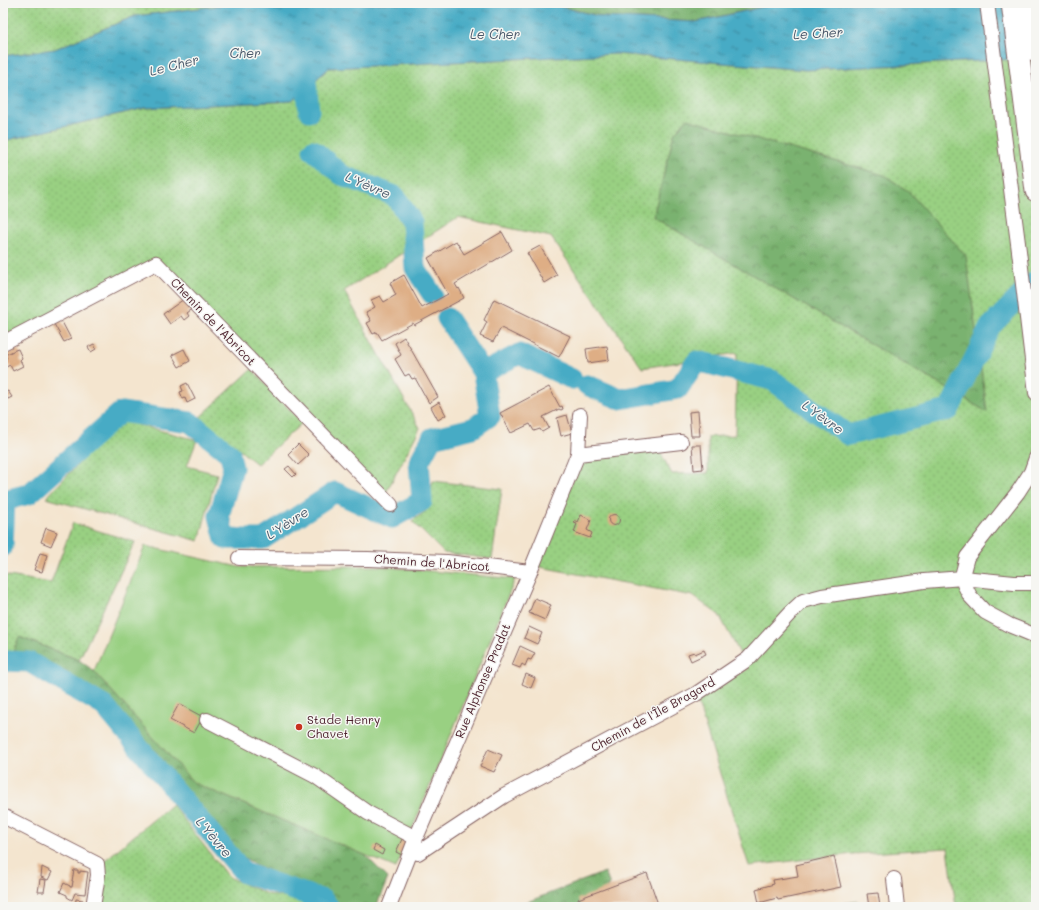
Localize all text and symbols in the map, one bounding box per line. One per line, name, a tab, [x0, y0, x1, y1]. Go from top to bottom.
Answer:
water label: Le Cher	[792, 23, 844, 42]
water label: Le Cher	[470, 25, 521, 42]
water label: Cher	[229, 44, 261, 61]
water label: Le Cher	[147, 50, 201, 79]
water label: L'Yèvre	[343, 167, 393, 202]
street label: Chemin de l'Abricot	[168, 274, 260, 369]
water label: L'Yèvre	[799, 396, 847, 437]
water label: L'Yèvre	[262, 503, 311, 543]
street label: Chemin de l'Abricot	[374, 550, 491, 574]
street label: Rue Alphonse Pradat	[451, 621, 513, 740]
street label: Chemin de l'Île Bragard	[588, 673, 718, 755]
place label: Stade Henry Chavet	[307, 711, 380, 741]
marker: Stade Henry Chavet	[294, 722, 304, 732]
water label: L'Yèvre	[193, 813, 236, 860]

